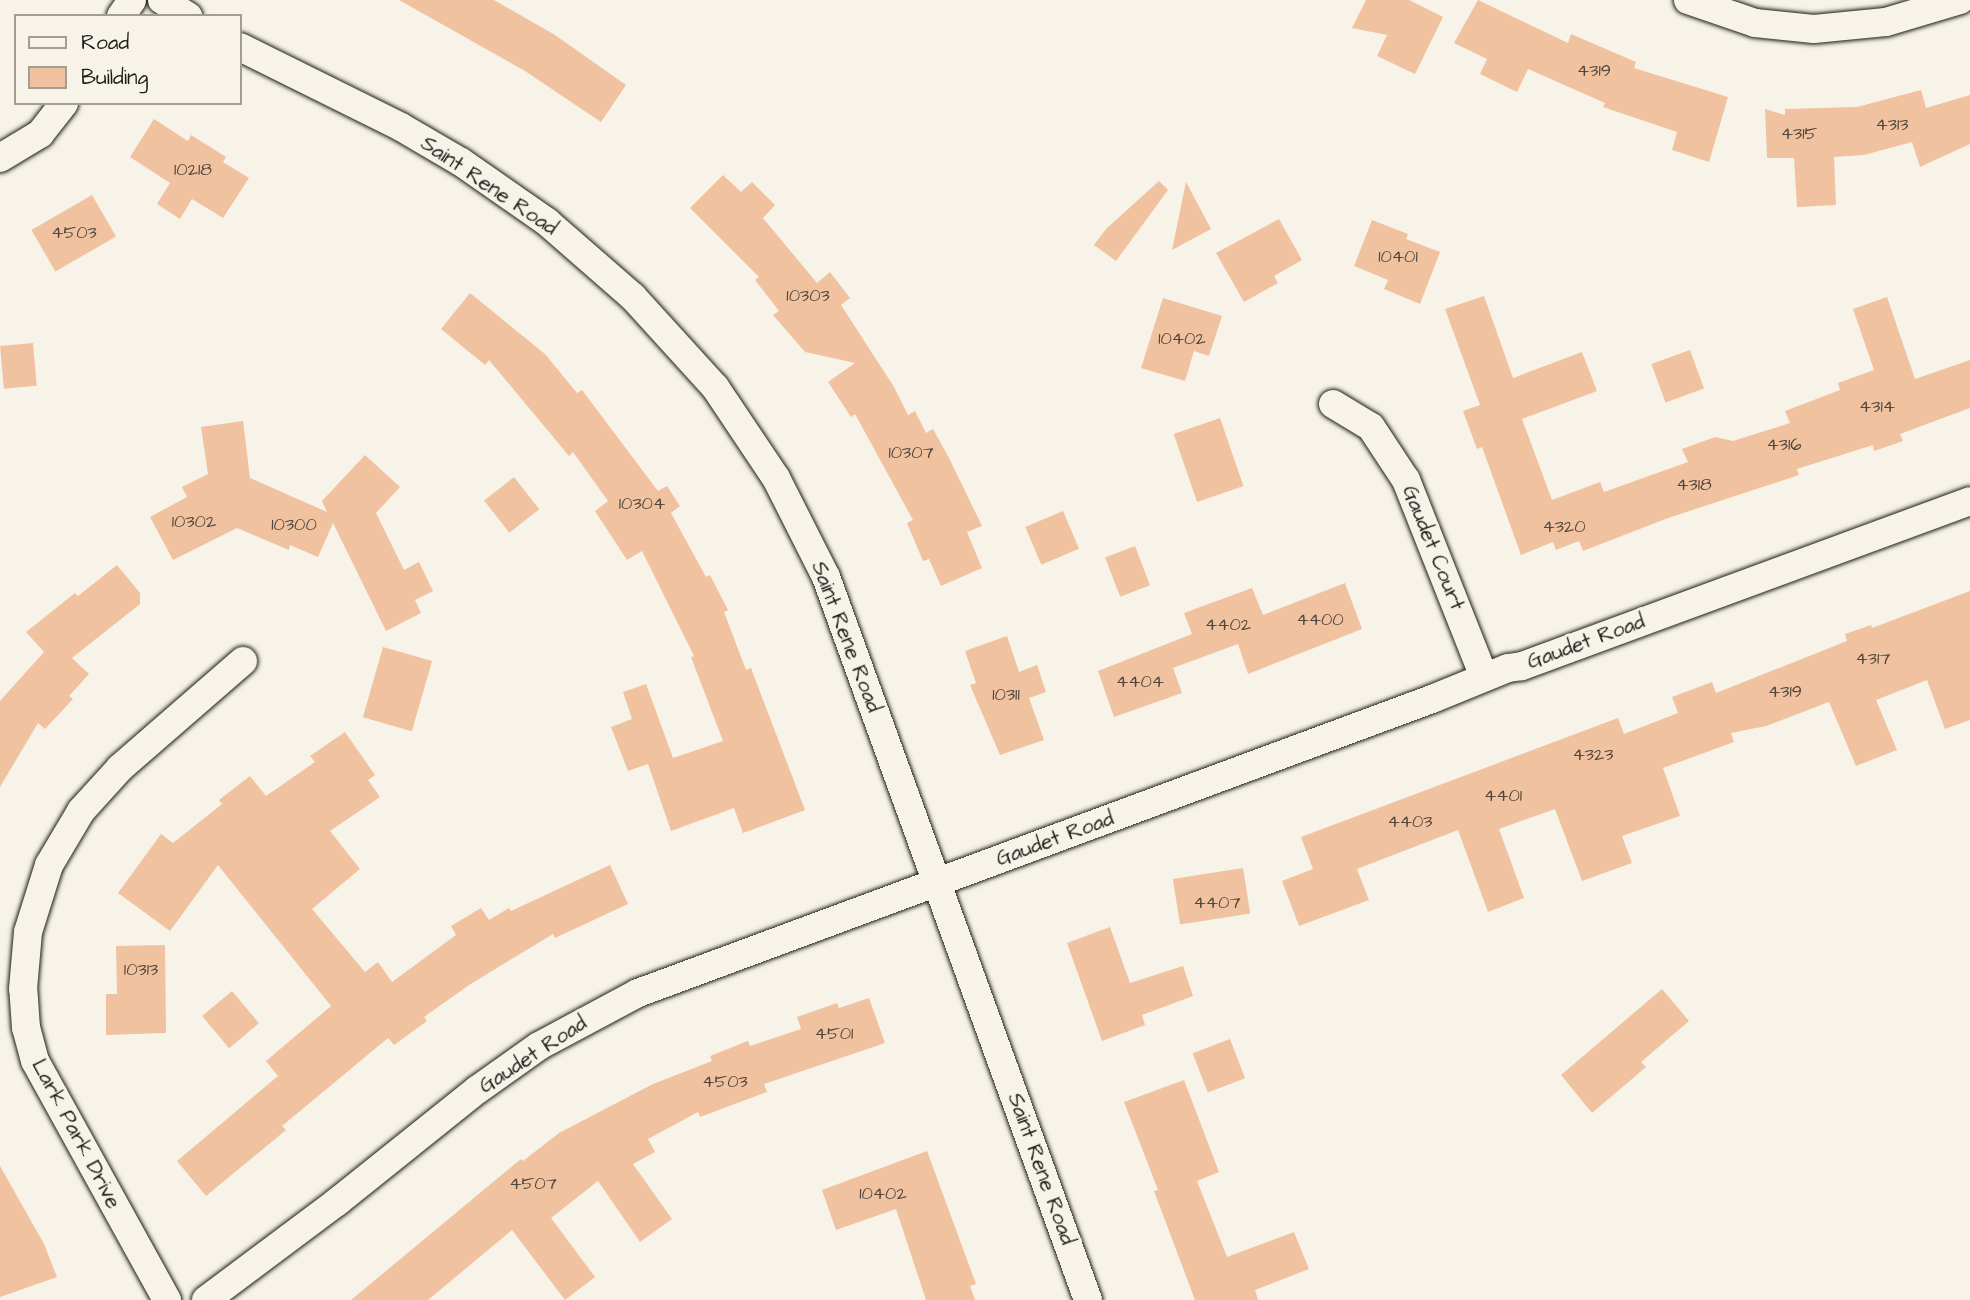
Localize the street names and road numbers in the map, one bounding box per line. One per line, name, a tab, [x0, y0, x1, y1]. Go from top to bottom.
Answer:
street label: Saint Rene Road	[416, 131, 562, 241]
street label: Gaudet Court	[1397, 482, 1469, 614]
street label: Saint Rene Road	[806, 558, 886, 716]
street label: Gaudet Road	[1524, 609, 1648, 675]
street label: Gaudet Road	[993, 806, 1117, 872]
street label: Gaudet Road	[474, 1011, 592, 1099]
street label: Lark Park Drive	[26, 1055, 126, 1213]
street label: Saint Rene Road	[1002, 1090, 1080, 1248]

